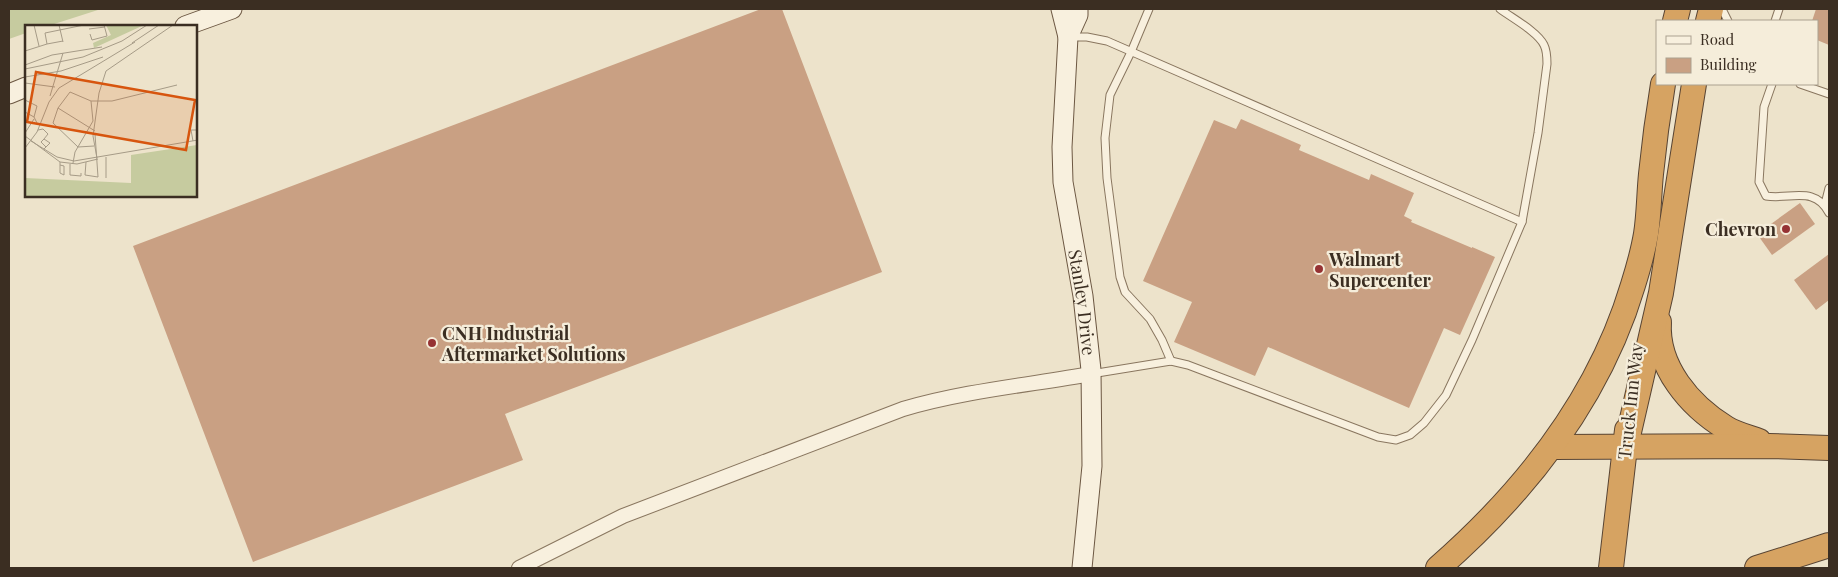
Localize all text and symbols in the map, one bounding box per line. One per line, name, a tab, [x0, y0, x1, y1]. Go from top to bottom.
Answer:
legend	[1656, 20, 1818, 85]
inset map	[25, 25, 198, 198]
text: Road	[1700, 29, 1734, 49]
text: Building	[1700, 54, 1757, 74]
place label: Chevron	[1705, 217, 1776, 241]
marker: Chevron	[1780, 223, 1792, 235]
street label: Stanley Drive	[1063, 247, 1101, 357]
place label: Walmart Supercenter	[1328, 247, 1432, 292]
marker: Walmart Supercenter	[1313, 263, 1325, 275]
place label: CNH Industrial Aftermarket Solutions	[441, 321, 626, 366]
marker: CNH Industrial Aftermarket Solutions	[426, 337, 438, 349]
street label: Truck Inn Way	[1612, 341, 1648, 461]

